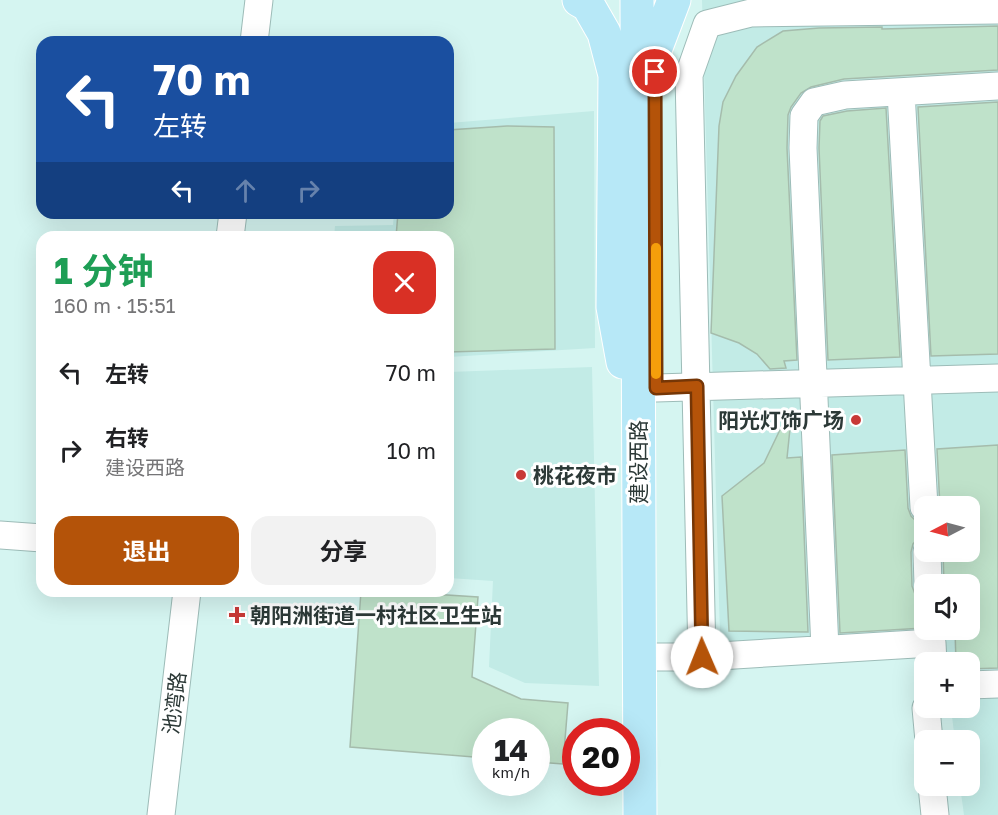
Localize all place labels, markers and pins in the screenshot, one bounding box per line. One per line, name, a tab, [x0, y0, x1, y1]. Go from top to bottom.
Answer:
pin	[629, 46, 680, 97]
place label: 阳光灯饰广场	[718, 407, 844, 433]
marker: 阳光灯饰广场	[849, 413, 863, 427]
place label: 桃花夜市	[533, 462, 617, 488]
marker: 桃花夜市	[514, 468, 528, 482]
place label: 朝阳洲街道一村社区卫生站	[250, 602, 502, 628]
marker: 朝阳洲街道一村社区卫生站	[228, 606, 246, 624]

